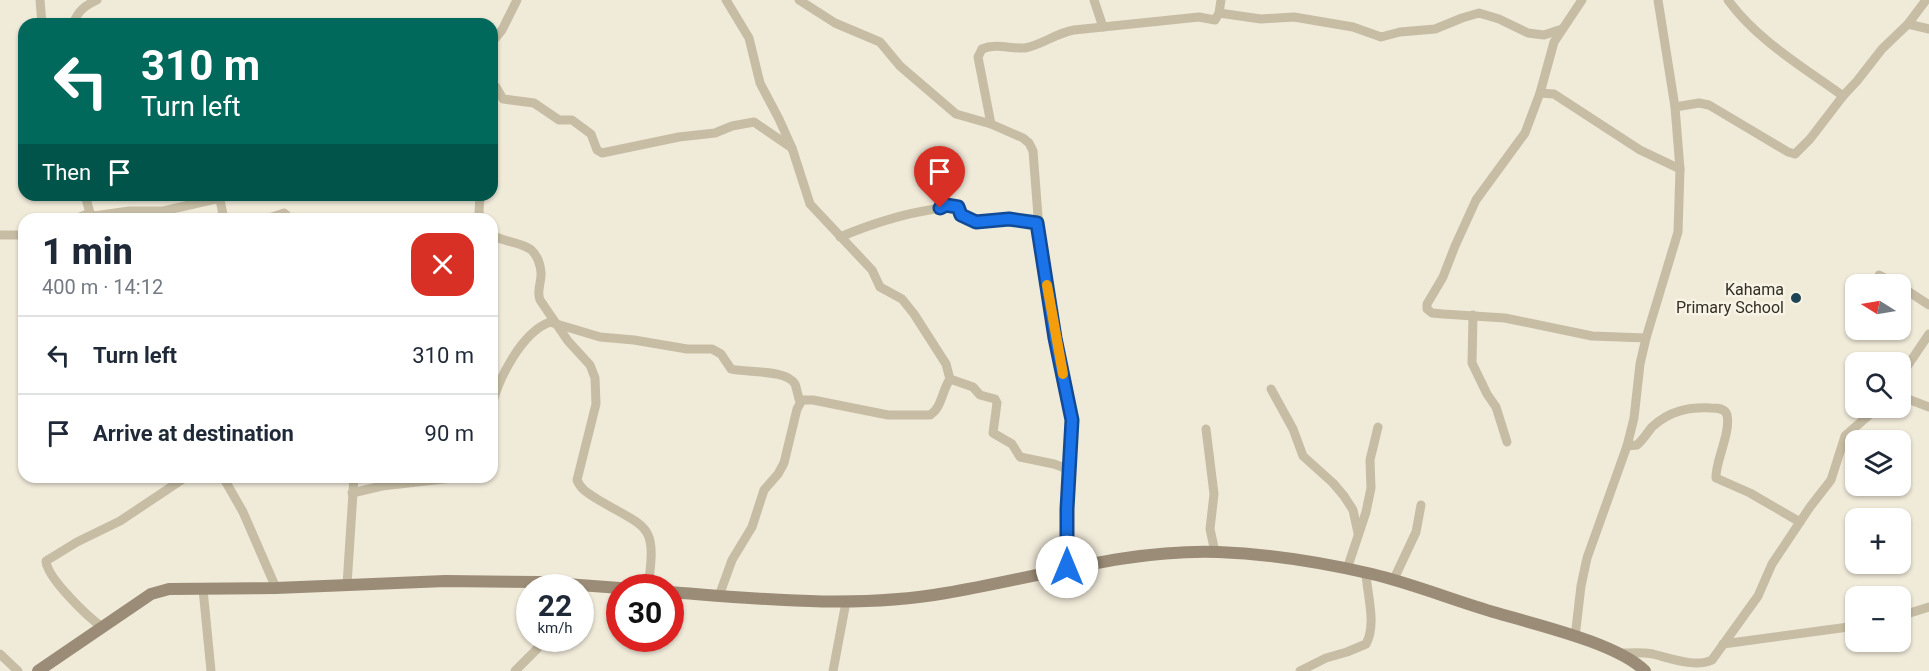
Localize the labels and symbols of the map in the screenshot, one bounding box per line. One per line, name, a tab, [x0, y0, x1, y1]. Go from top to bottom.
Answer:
pin	[914, 146, 965, 208]
north arrow	[1845, 274, 1911, 340]
place label: Kahama Primary School	[1676, 280, 1784, 317]
marker: Kahama Primary School	[1789, 291, 1803, 305]
position arrow	[1035, 535, 1099, 599]
speed limit sign: 30	[606, 574, 684, 652]

